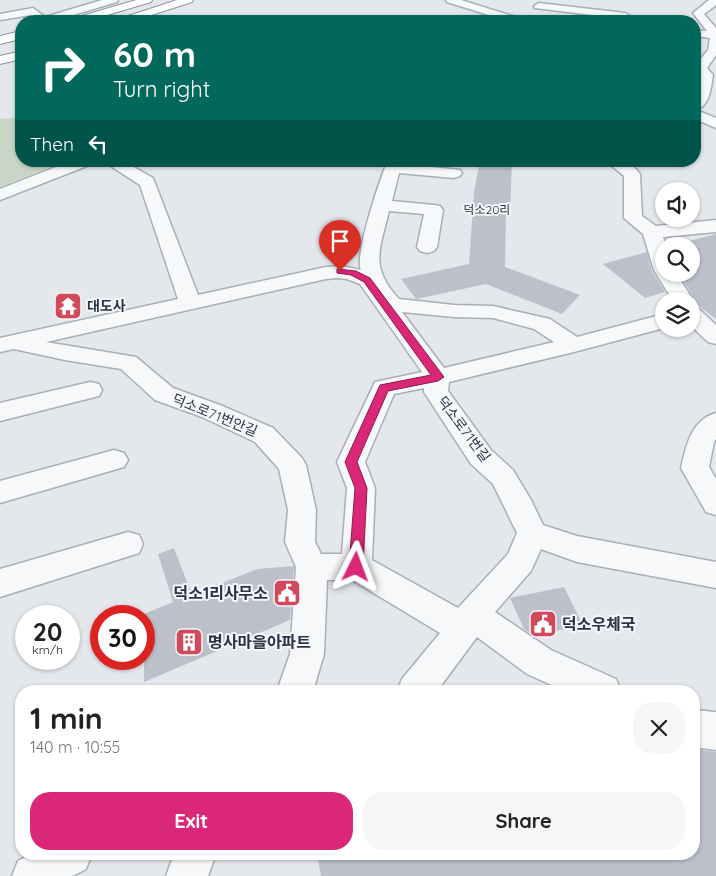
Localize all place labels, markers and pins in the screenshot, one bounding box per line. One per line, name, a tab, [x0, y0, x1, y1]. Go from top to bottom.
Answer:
pin	[319, 220, 361, 271]
temple icon: 대도사	[53, 291, 83, 321]
place label: 대도사	[87, 297, 126, 315]
public building icon: 덕소1리사무소	[272, 578, 302, 608]
place label: 덕소1리사무소	[173, 583, 268, 603]
public building icon: 덕소우체국	[528, 609, 558, 639]
place label: 덕소우체국	[562, 614, 636, 634]
building icon: 명사마을아파트	[174, 627, 204, 657]
place label: 명사마을아파트	[208, 632, 311, 652]

